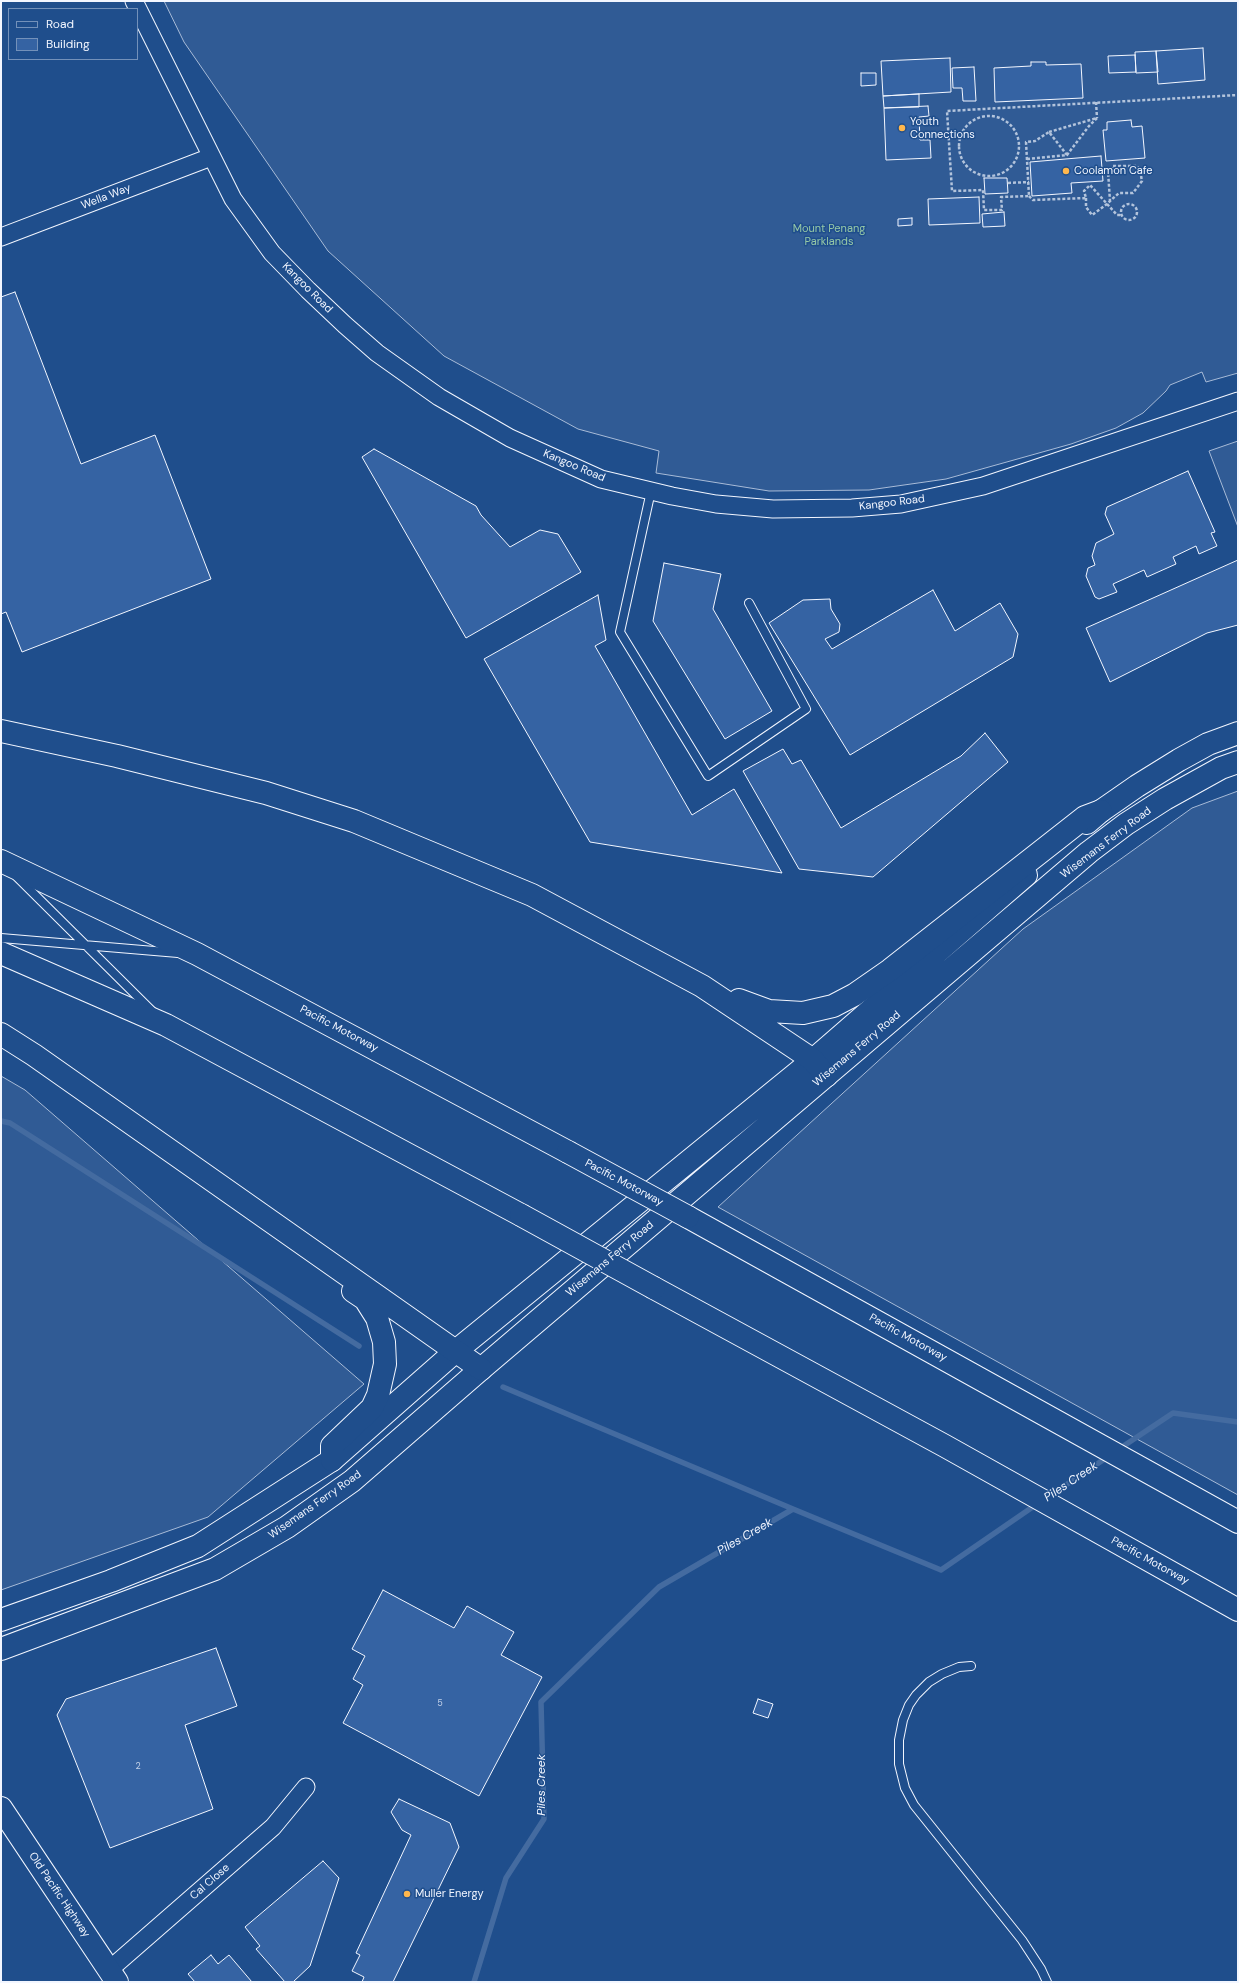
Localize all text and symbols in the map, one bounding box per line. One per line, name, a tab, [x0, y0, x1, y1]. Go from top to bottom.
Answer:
legend	[8, 8, 138, 60]
text: Road	[46, 16, 74, 32]
text: Building	[46, 36, 90, 52]
place label: Youth Connections	[910, 115, 975, 141]
marker: Youth Connections	[897, 123, 907, 133]
place label: Coolamon Cafe	[1074, 164, 1153, 178]
marker: Coolamon Cafe	[1061, 166, 1071, 176]
street label: Wella Way	[79, 181, 133, 213]
park label: Mount Penang Parklands	[793, 222, 865, 248]
street label: Kangoo Road	[279, 260, 335, 316]
street label: Kangoo Road	[541, 447, 607, 485]
street label: Kangoo Road	[858, 492, 926, 514]
street label: Wisemans Ferry Road	[1058, 805, 1154, 881]
street label: Pacific Motorway	[298, 1003, 380, 1055]
street label: Wisemans Ferry Road	[811, 1008, 903, 1090]
street label: Pacific Motorway	[583, 1157, 665, 1209]
street label: Wisemans Ferry Road	[564, 1218, 656, 1300]
street label: Pacific Motorway	[867, 1311, 949, 1365]
water label: Piles Creek	[1041, 1459, 1101, 1505]
street label: Wisemans Ferry Road	[266, 1468, 364, 1542]
water label: Piles Creek	[715, 1515, 775, 1559]
street label: Pacific Motorway	[1109, 1534, 1191, 1588]
house number: 5	[437, 1699, 443, 1709]
water label: Piles Creek	[535, 1754, 549, 1816]
house number: 2	[135, 1762, 141, 1772]
street label: Old Pacific Highway	[26, 1850, 92, 1940]
street label: Cal Close	[188, 1861, 232, 1903]
place label: Muller Energy	[415, 1887, 484, 1901]
marker: Muller Energy	[402, 1889, 412, 1899]

